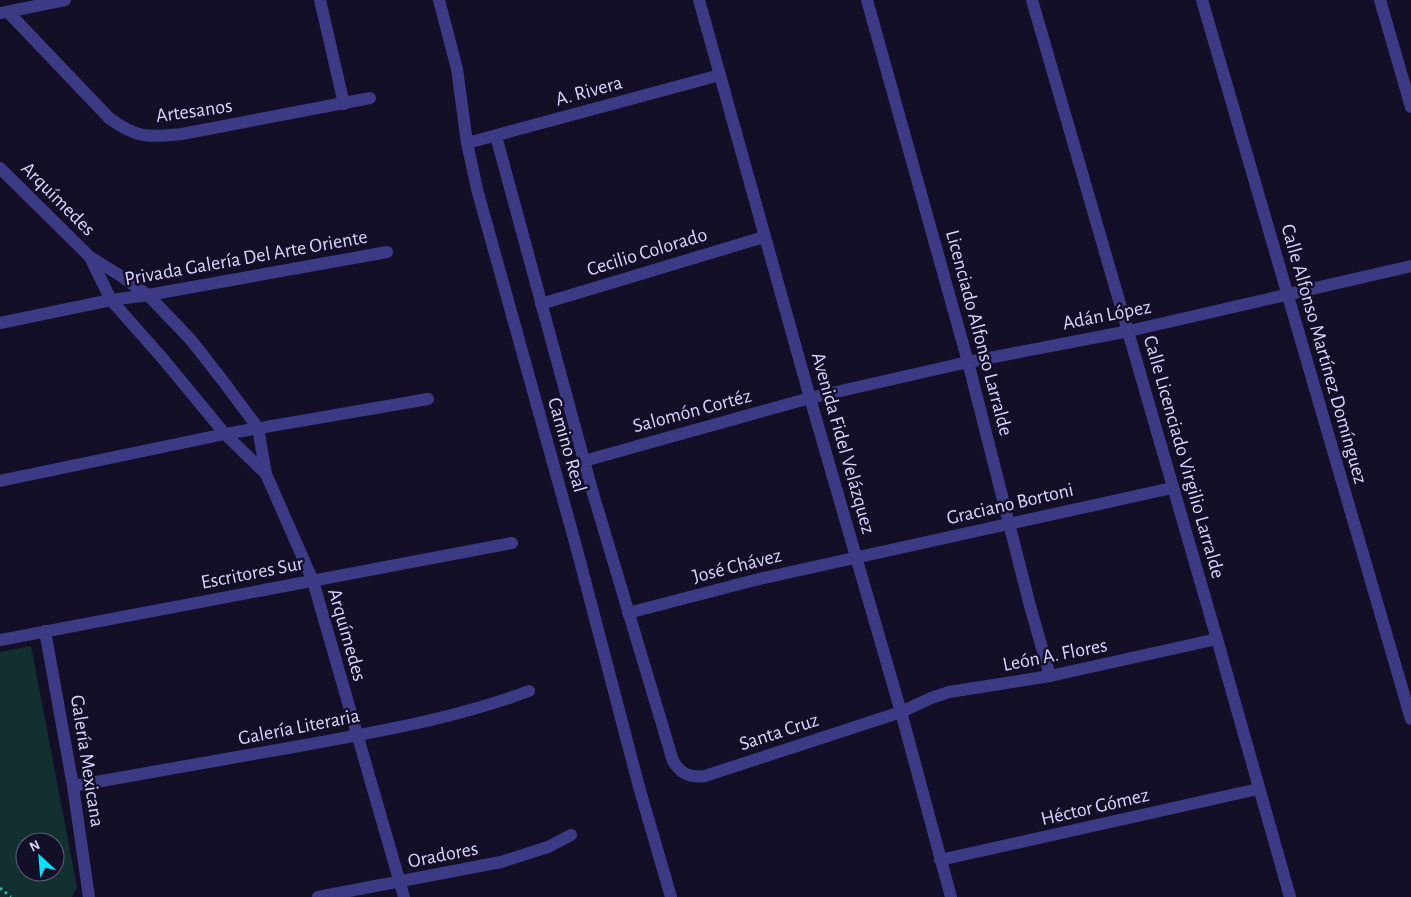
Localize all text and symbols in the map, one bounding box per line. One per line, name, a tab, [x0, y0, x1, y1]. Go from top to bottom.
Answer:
street label: A. Rivera	[553, 73, 625, 109]
street label: Artesanos	[154, 96, 234, 126]
street label: Arquímedes	[17, 158, 99, 240]
street label: Calle Alfonso Martínez Domínguez	[1277, 222, 1371, 486]
street label: Cecilio Colorado	[584, 224, 710, 280]
street label: Privada Galería Del Arte Oriente	[123, 227, 369, 289]
street label: Licenciado Alfonso Larralde	[942, 228, 1016, 438]
street label: Adán López	[1061, 297, 1153, 333]
street label: Calle Licenciado Virgilio Larralde	[1140, 333, 1228, 581]
street label: Avenida Fidel Velázquez	[808, 350, 878, 536]
street label: Salomón Cortéz	[631, 386, 753, 436]
street label: Camino Real	[544, 395, 590, 495]
street label: Graciano Bortoni	[945, 480, 1075, 528]
street label: José Chávez	[690, 545, 784, 587]
street label: Escritores Sur	[199, 553, 305, 593]
street label: Arquímedes	[324, 586, 370, 684]
street label: León A. Flores	[1001, 635, 1109, 675]
street label: Galería Mexicana	[67, 694, 107, 828]
street label: Galería Literaria	[237, 705, 361, 749]
street label: Santa Cruz	[737, 710, 821, 754]
street label: Héctor Gómez	[1039, 785, 1151, 829]
north arrow	[15, 832, 65, 882]
text: N	[27, 838, 42, 855]
street label: Oradores	[406, 838, 480, 872]

